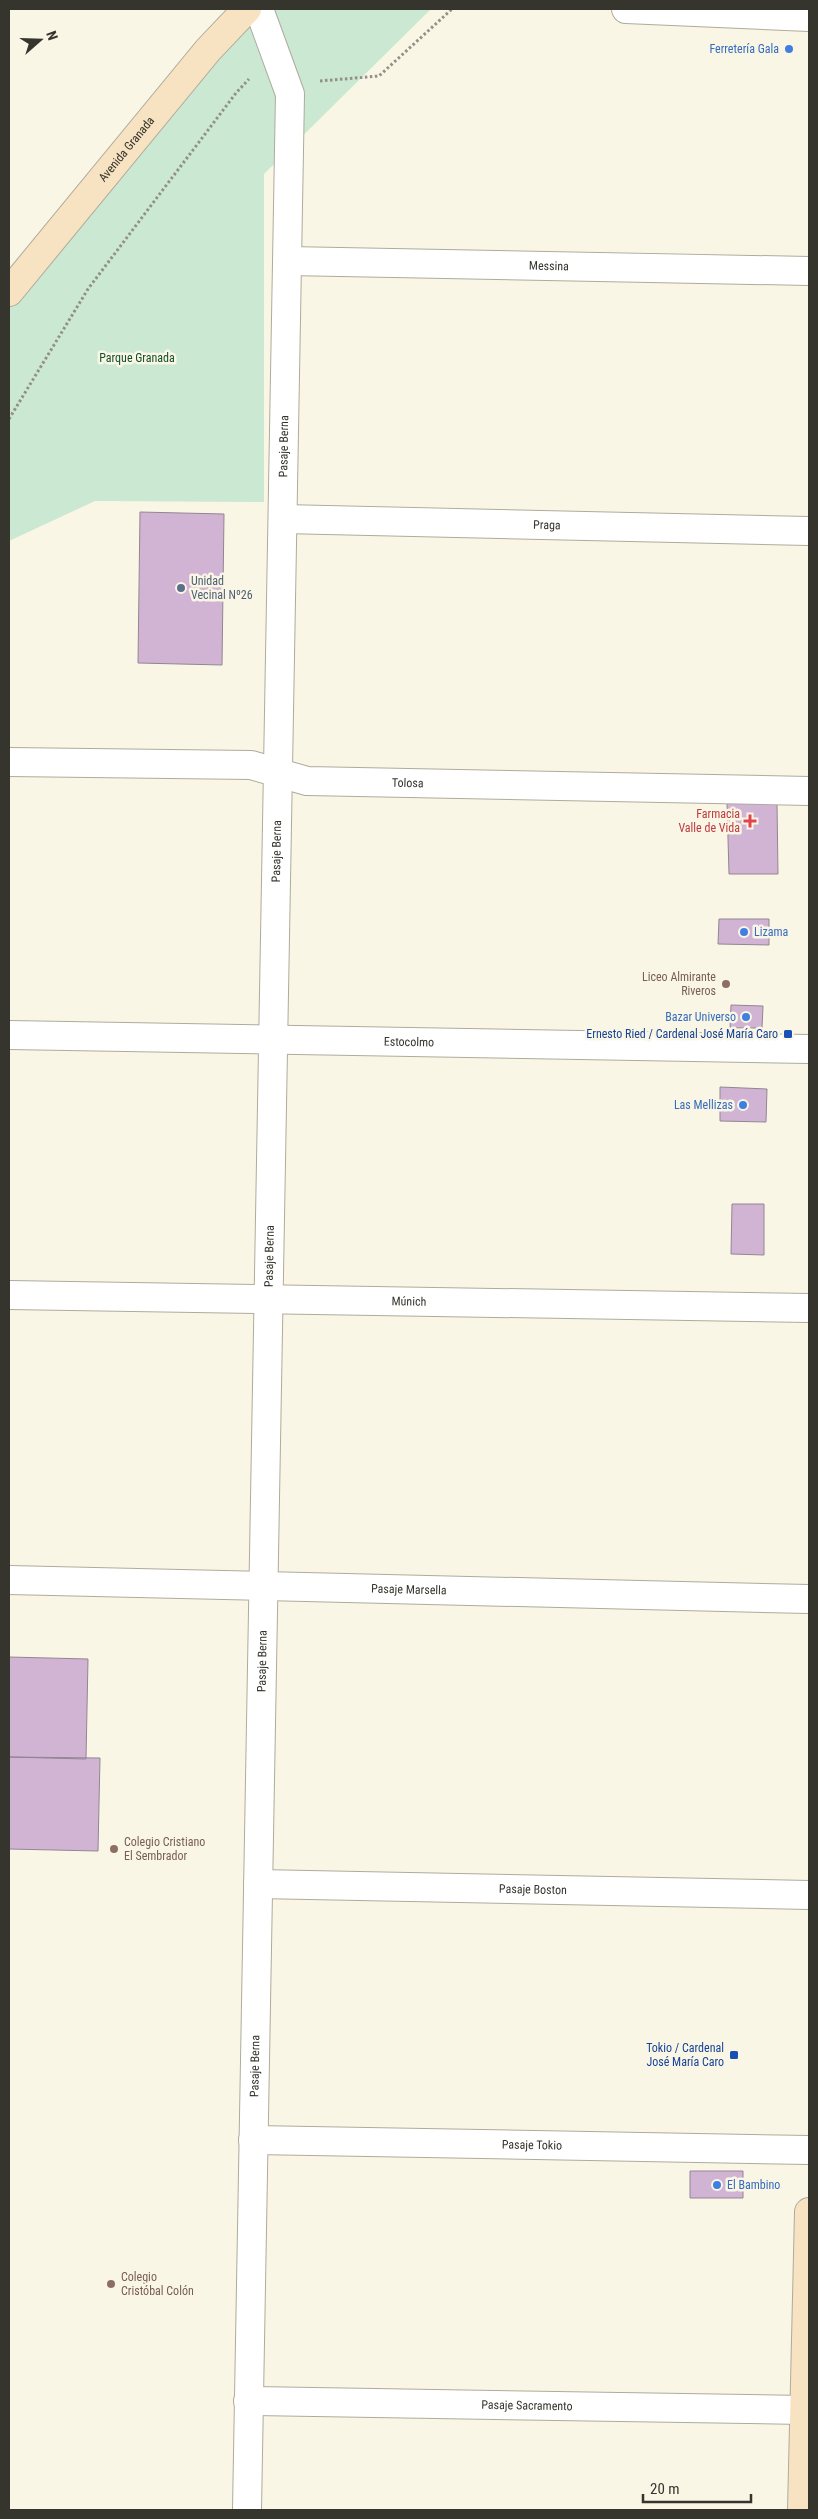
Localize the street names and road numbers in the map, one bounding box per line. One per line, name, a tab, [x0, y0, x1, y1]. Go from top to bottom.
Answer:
street label: Avenida Granada	[96, 114, 157, 184]
street label: Messina	[529, 259, 569, 273]
street label: Pasaje Berna	[276, 415, 291, 477]
street label: Praga	[533, 518, 561, 532]
street label: Tolosa	[392, 776, 424, 790]
street label: Pasaje Berna	[269, 820, 284, 882]
street label: Estocolmo	[384, 1035, 434, 1049]
street label: Pasaje Berna	[262, 1225, 277, 1287]
street label: Múnich	[391, 1294, 427, 1309]
street label: Pasaje Marsella	[371, 1582, 447, 1597]
street label: Pasaje Berna	[255, 1630, 270, 1692]
street label: Pasaje Boston	[499, 1882, 567, 1897]
street label: Pasaje Berna	[247, 2035, 262, 2097]
street label: Pasaje Tokio	[502, 2137, 562, 2153]
street label: Pasaje Sacramento	[481, 2398, 573, 2413]

